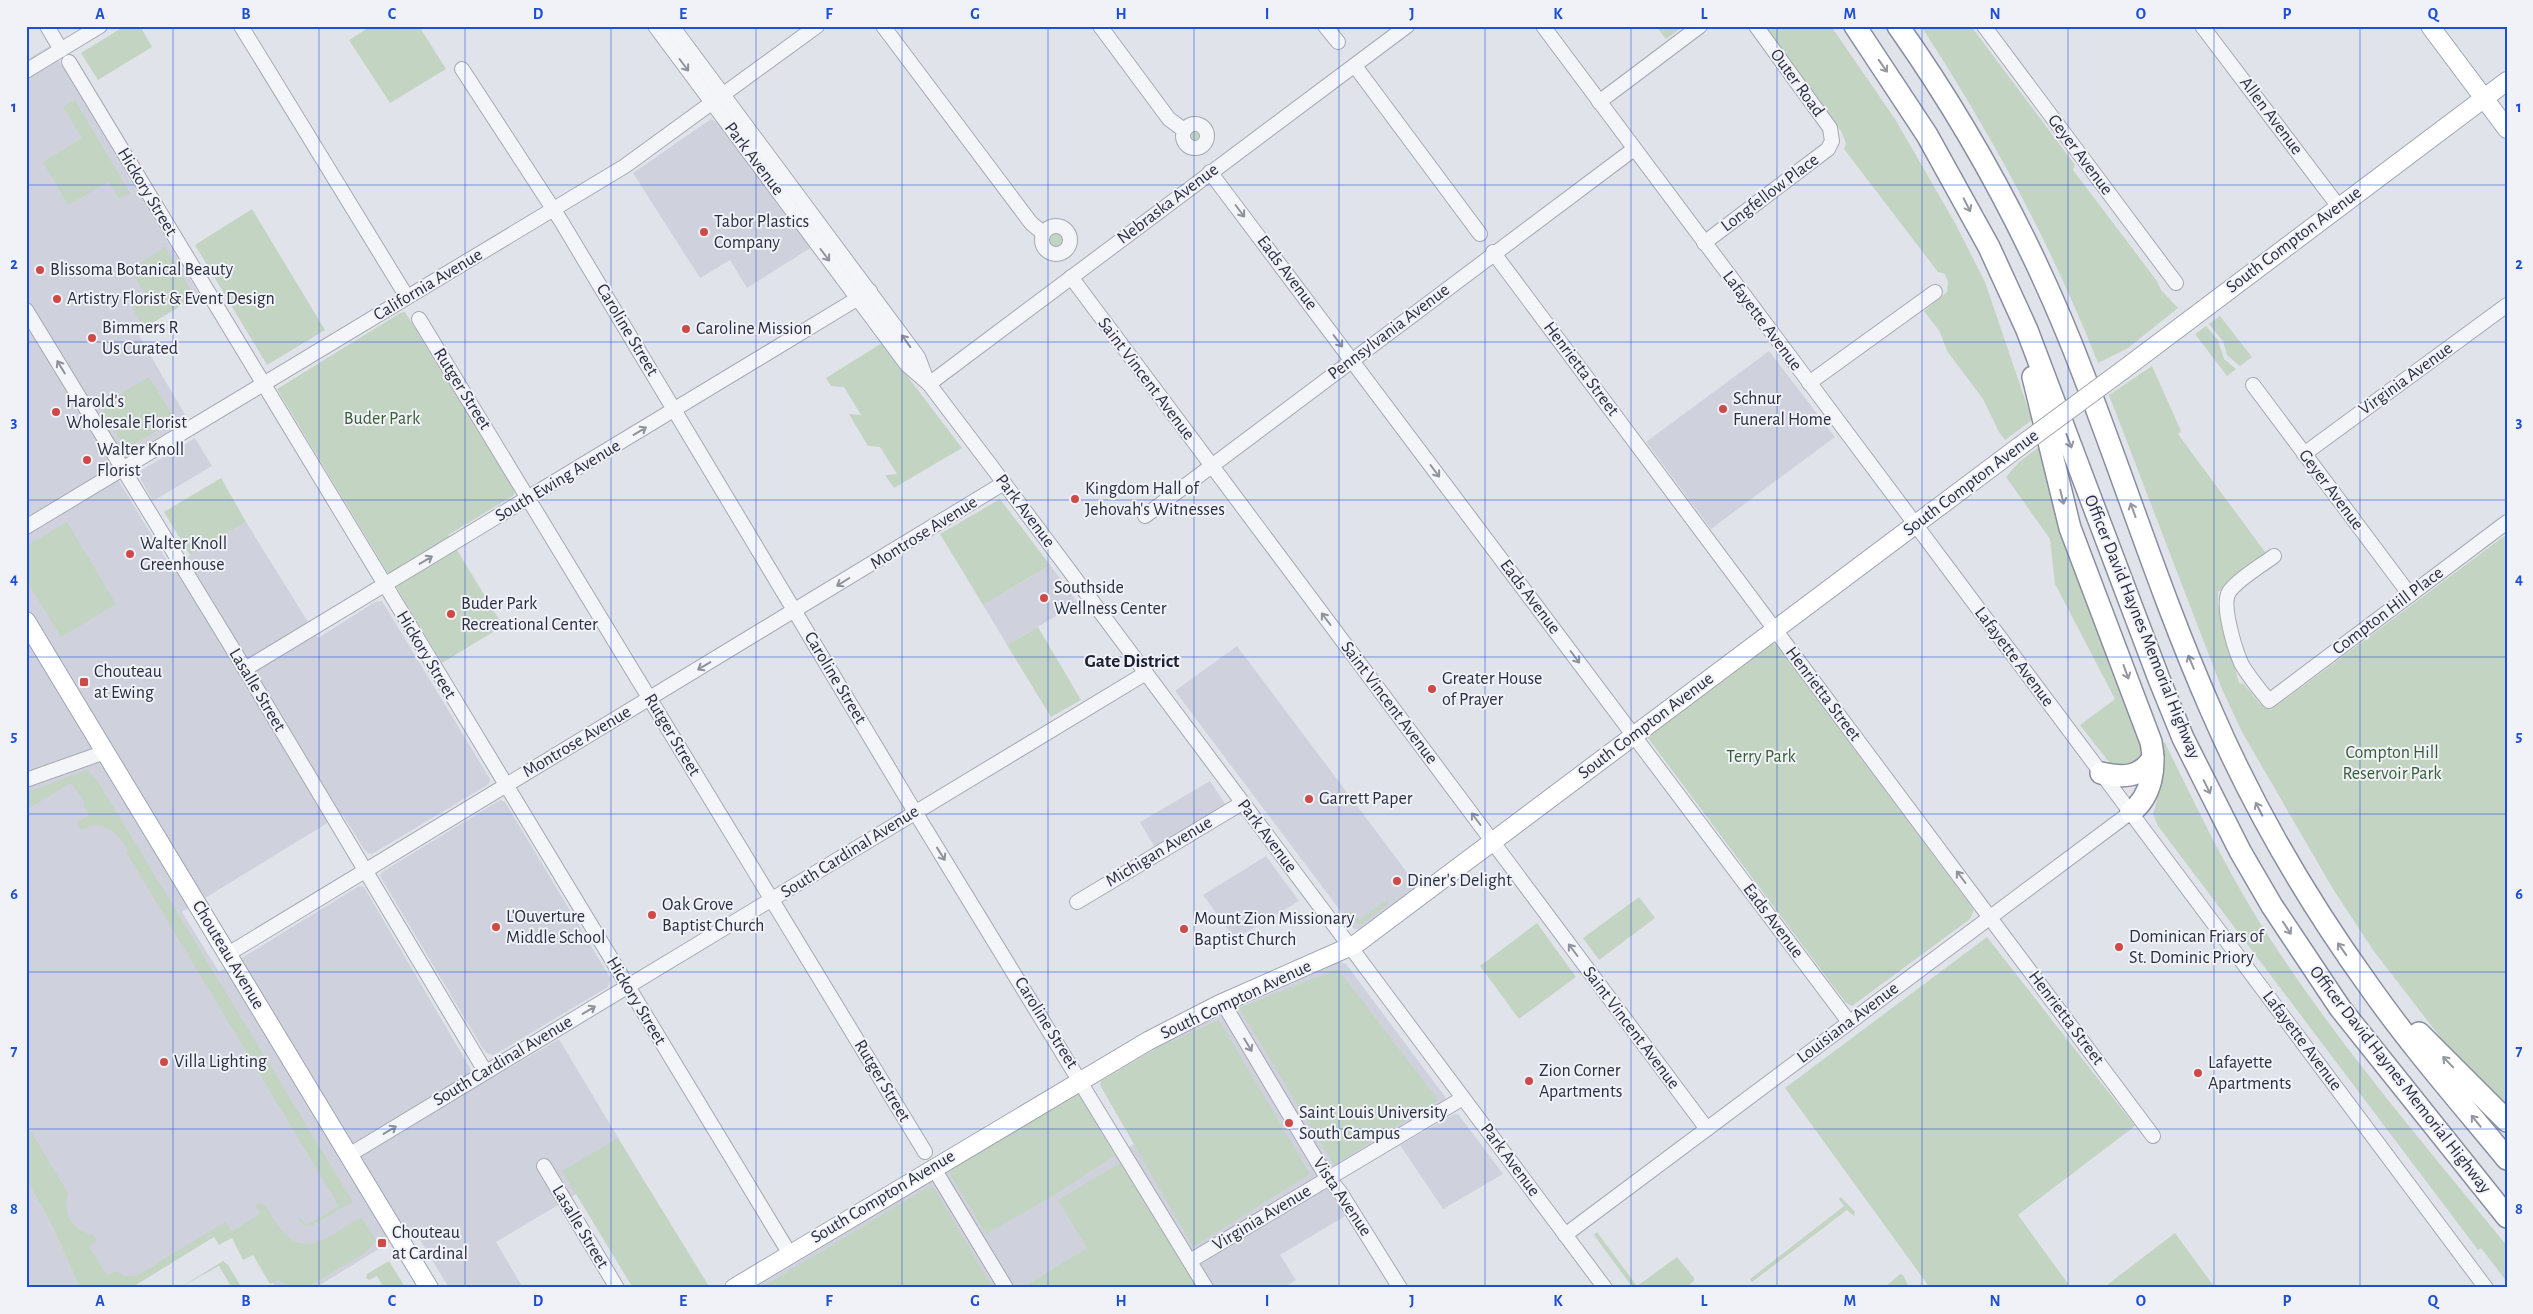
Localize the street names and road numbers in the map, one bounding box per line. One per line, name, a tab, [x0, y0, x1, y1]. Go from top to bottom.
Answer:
street label: Outer Road	[1767, 46, 1827, 120]
street label: Allen Avenue	[2236, 74, 2306, 158]
street label: Geyer Avenue	[2044, 111, 2116, 199]
street label: Park Avenue	[721, 119, 787, 199]
street label: Hickory Street	[114, 145, 180, 239]
street label: Longfellow Place	[1718, 151, 1822, 235]
street label: Nebraska Avenue	[1114, 160, 1222, 248]
street label: South Compton Avenue	[2223, 183, 2365, 297]
street label: Eads Avenue	[1253, 232, 1321, 314]
street label: California Avenue	[370, 245, 486, 325]
street label: Lafayette Avenue	[1719, 268, 1805, 374]
street label: Caroline Street	[593, 281, 662, 379]
street label: Pennsylvania Avenue	[1325, 281, 1453, 383]
street label: Saint Vincent Avenue	[1094, 314, 1198, 444]
street label: Henrietta Street	[1540, 318, 1622, 420]
street label: Virginia Avenue	[2356, 339, 2456, 419]
street label: Rutger Street	[430, 345, 494, 433]
street label: South Compton Avenue	[1900, 426, 2042, 540]
street label: South Ewing Avenue	[492, 437, 624, 525]
street label: Geyer Avenue	[2295, 446, 2367, 534]
street label: Park Avenue	[992, 471, 1058, 551]
street label: Officer David Haynes Memorial Highway	[2081, 492, 2203, 762]
street label: Montrose Avenue	[867, 493, 981, 573]
street label: Eads Avenue	[1496, 556, 1564, 638]
street label: Compton Hill Place	[2329, 564, 2447, 658]
street label: Lafayette Avenue	[1971, 604, 2057, 710]
street label: Hickory Street	[393, 608, 459, 702]
street label: Caroline Street	[801, 629, 870, 727]
street label: Saint Vincent Avenue	[1337, 638, 1441, 768]
street label: Henrietta Street	[1782, 643, 1864, 745]
street label: Lasalle Street	[225, 645, 289, 735]
street label: South Compton Avenue	[1575, 669, 1717, 783]
street label: Rutger Street	[640, 691, 704, 779]
street label: Montrose Avenue	[520, 703, 634, 781]
street label: Park Avenue	[1234, 796, 1300, 876]
street label: South Cardinal Avenue	[778, 802, 922, 902]
street label: Michigan Avenue	[1103, 813, 1215, 891]
street label: Eads Avenue	[1739, 880, 1807, 962]
street label: Chouteau Avenue	[188, 897, 268, 1013]
street label: Hickory Street	[603, 954, 669, 1048]
street label: South Compton Avenue	[1158, 957, 1314, 1043]
street label: Saint Vincent Avenue	[1579, 963, 1683, 1093]
street label: Officer David Haynes Memorial Highway	[2306, 963, 2494, 1197]
street label: Henrietta Street	[2025, 967, 2107, 1069]
street label: Caroline Street	[1011, 974, 1081, 1072]
street label: Louisiana Avenue	[1794, 979, 1902, 1067]
street label: Lafayette Avenue	[2259, 988, 2345, 1094]
street label: South Cardinal Avenue	[430, 1012, 576, 1110]
street label: Rutger Street	[850, 1037, 914, 1125]
street label: Park Avenue	[1477, 1120, 1543, 1200]
street label: South Compton Avenue	[808, 1147, 958, 1247]
street label: Vista Avenue	[1309, 1154, 1375, 1240]
street label: Lasalle Street	[548, 1182, 612, 1272]
street label: Virginia Avenue	[1210, 1182, 1314, 1254]

